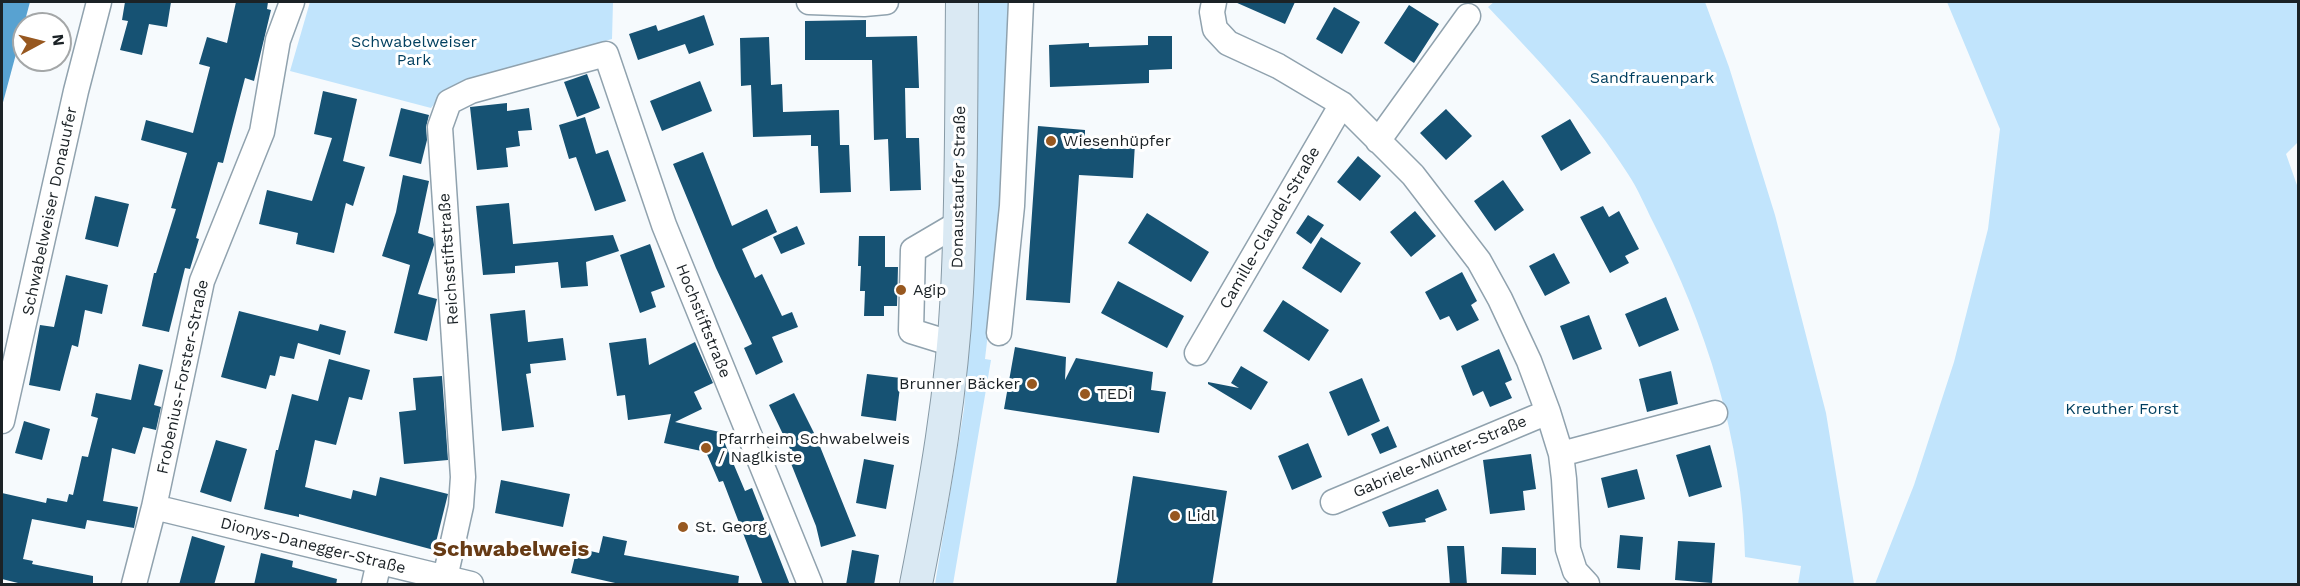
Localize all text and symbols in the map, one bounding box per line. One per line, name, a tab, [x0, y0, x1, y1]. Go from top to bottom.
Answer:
north arrow	[12, 12, 72, 72]
park label: Schwabelweiser Park	[351, 32, 477, 70]
text: N	[48, 33, 69, 47]
park label: Sandfrauenpark	[1590, 68, 1714, 88]
street label: Schwabelweiser Donauufer	[18, 105, 82, 317]
street label: Donaustaufer Straße	[948, 105, 970, 269]
place label: Wiesenhüpfer	[1063, 131, 1171, 151]
marker: Wiesenhüpfer	[1044, 134, 1058, 148]
street label: Camille-Claudel-Straße	[1216, 143, 1324, 313]
street label: Reichsstiftstraße	[435, 192, 463, 326]
street label: Hochstiftstraße	[671, 261, 735, 381]
street label: Frobenius-Forster-Straße	[153, 278, 213, 476]
place label: Agip	[913, 280, 946, 300]
marker: Agip	[894, 283, 908, 297]
place label: Brunner Bäcker	[899, 374, 1020, 394]
marker: Brunner Bäcker	[1025, 377, 1039, 391]
place label: TEDi	[1097, 384, 1133, 404]
marker: TEDi	[1078, 387, 1092, 401]
park label: Kreuther Forst	[2065, 399, 2179, 419]
street label: Gabriele-Münter-Straße	[1350, 412, 1530, 502]
place label: Pfarrheim Schwabelweis / Naglkiste	[718, 429, 910, 467]
marker: Pfarrheim Schwabelweis / Naglkiste	[699, 441, 713, 455]
place label: Lidl	[1187, 506, 1216, 526]
marker: Lidl	[1168, 509, 1182, 523]
street label: Dionys-Danegger-Straße	[218, 514, 408, 578]
place label: St. Georg	[695, 517, 767, 537]
marker: St. Georg	[676, 520, 690, 534]
district label: Schwabelweis	[433, 537, 589, 563]

